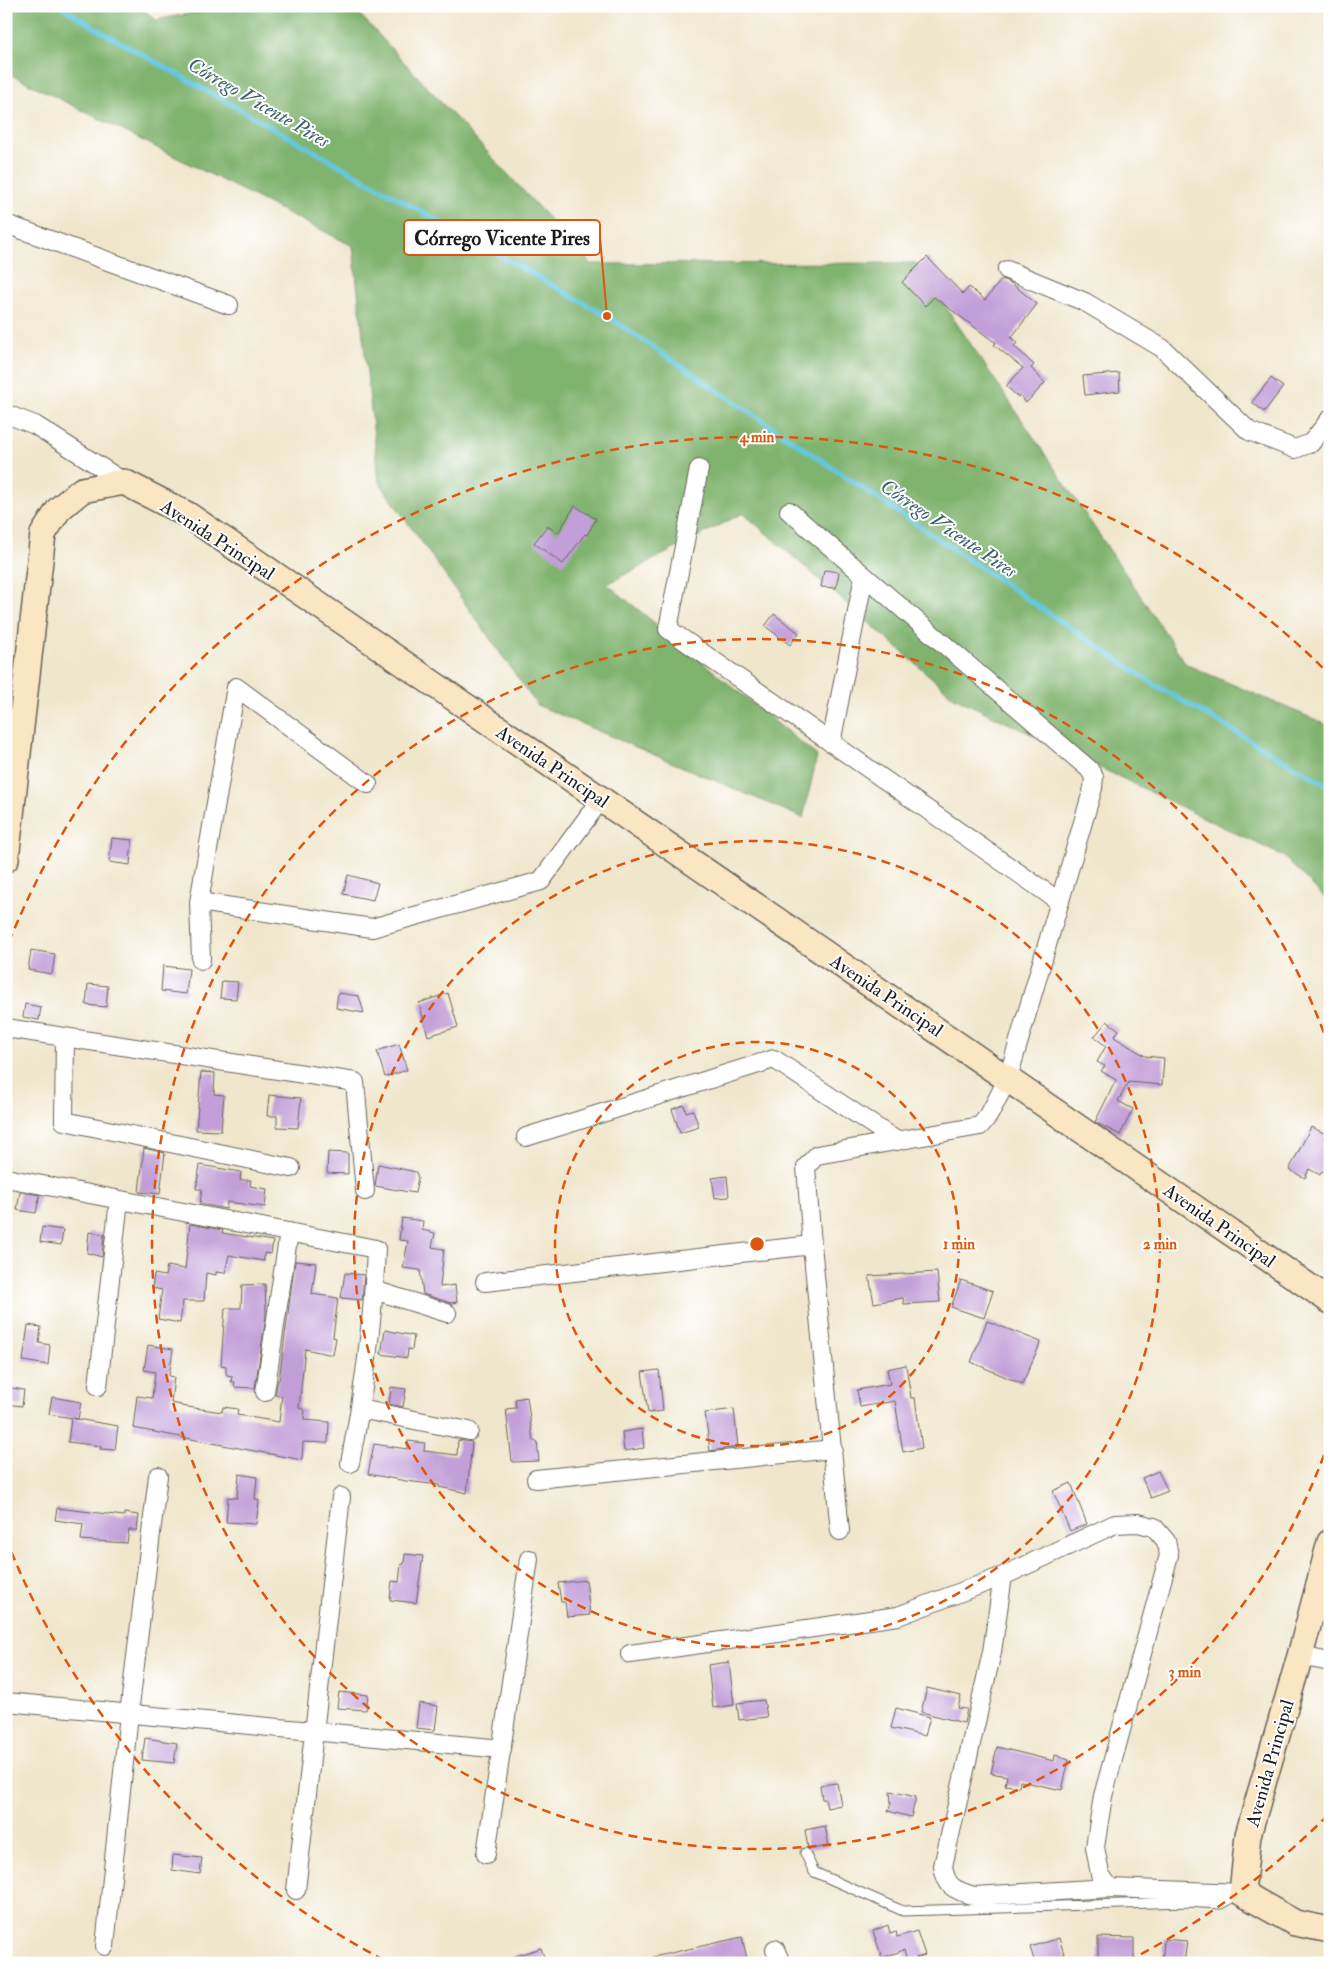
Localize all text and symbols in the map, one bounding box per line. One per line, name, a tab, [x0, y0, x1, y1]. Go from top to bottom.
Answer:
water label: Córrego Vicente Pires	[183, 52, 334, 153]
callout: Córrego Vicente Pires	[404, 220, 600, 255]
text: Córrego Vicente Pires	[414, 226, 590, 252]
text: 4 min	[739, 428, 775, 447]
water label: Córrego Vicente Pires	[876, 473, 1022, 584]
street label: Avenida Principal	[154, 493, 279, 587]
street label: Avenida Principal	[490, 720, 614, 814]
street label: Avenida Principal	[824, 949, 948, 1043]
street label: Avenida Principal	[1157, 1178, 1280, 1274]
centre of rings	[748, 1235, 766, 1253]
text: 1 min	[943, 1235, 975, 1254]
text: 2 min	[1143, 1235, 1177, 1254]
text: 3 min	[1169, 1663, 1201, 1682]
street label: Avenida Principal	[1240, 1697, 1301, 1831]

